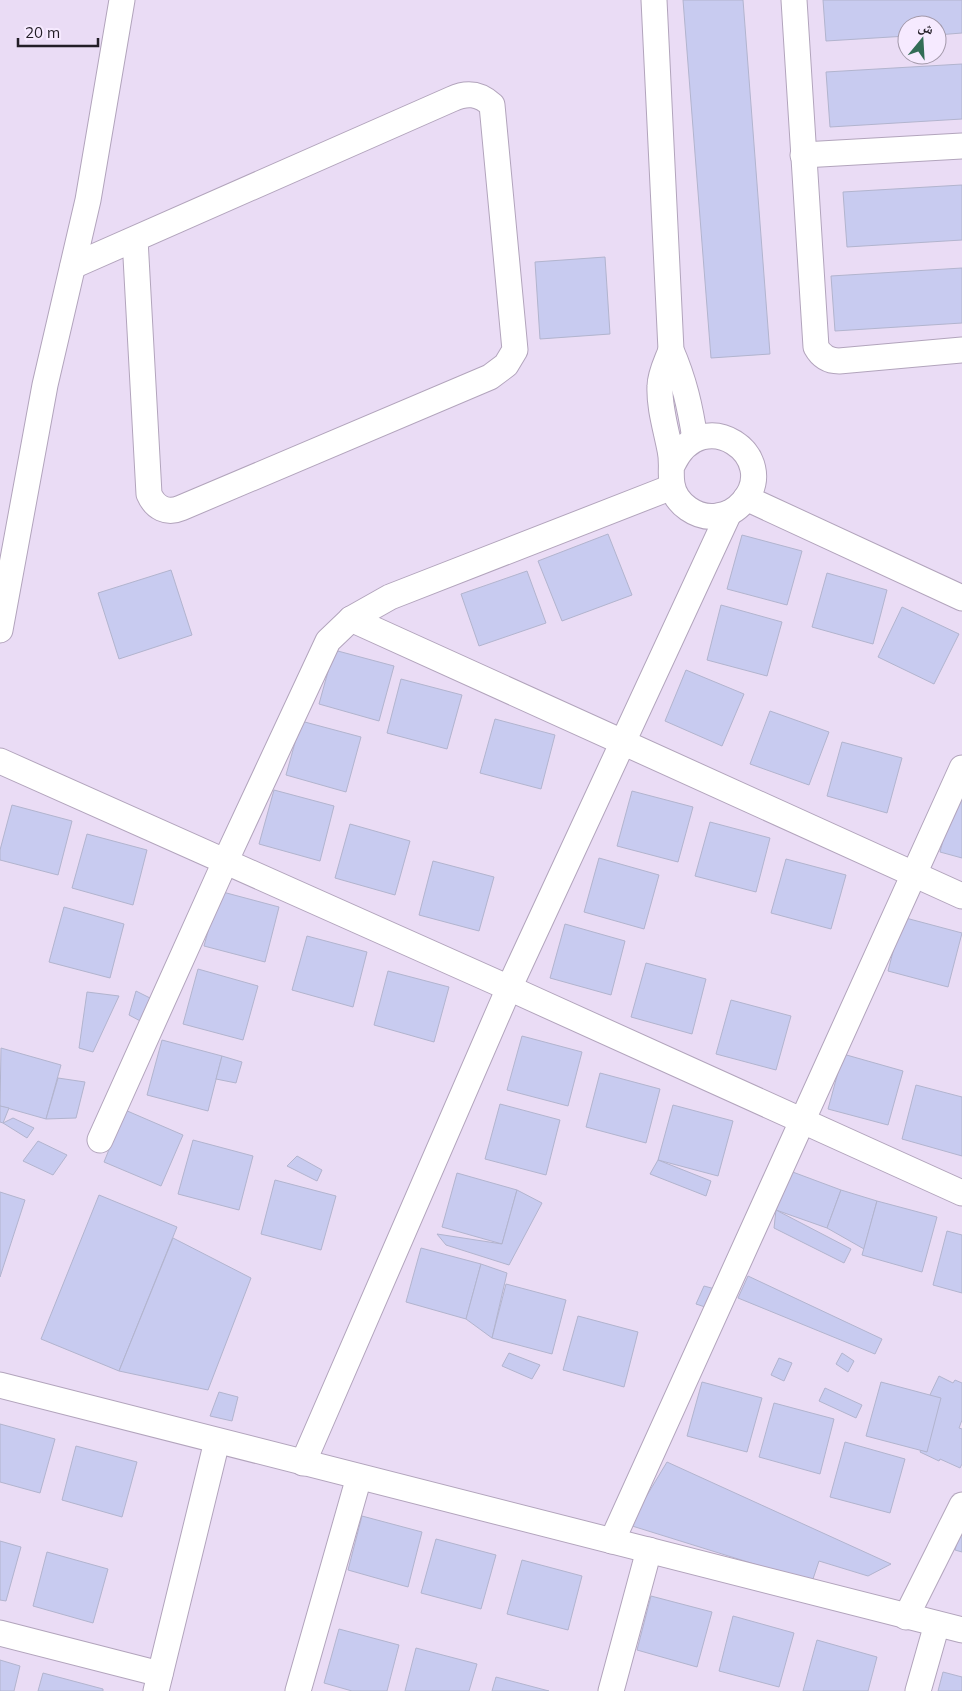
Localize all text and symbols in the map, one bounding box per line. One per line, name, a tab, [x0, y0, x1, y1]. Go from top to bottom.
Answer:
scale bar	[18, 15, 98, 47]
north arrow	[897, 15, 947, 65]
text: ش	[916, 17, 936, 39]
text: 20 m	[25, 23, 60, 42]

